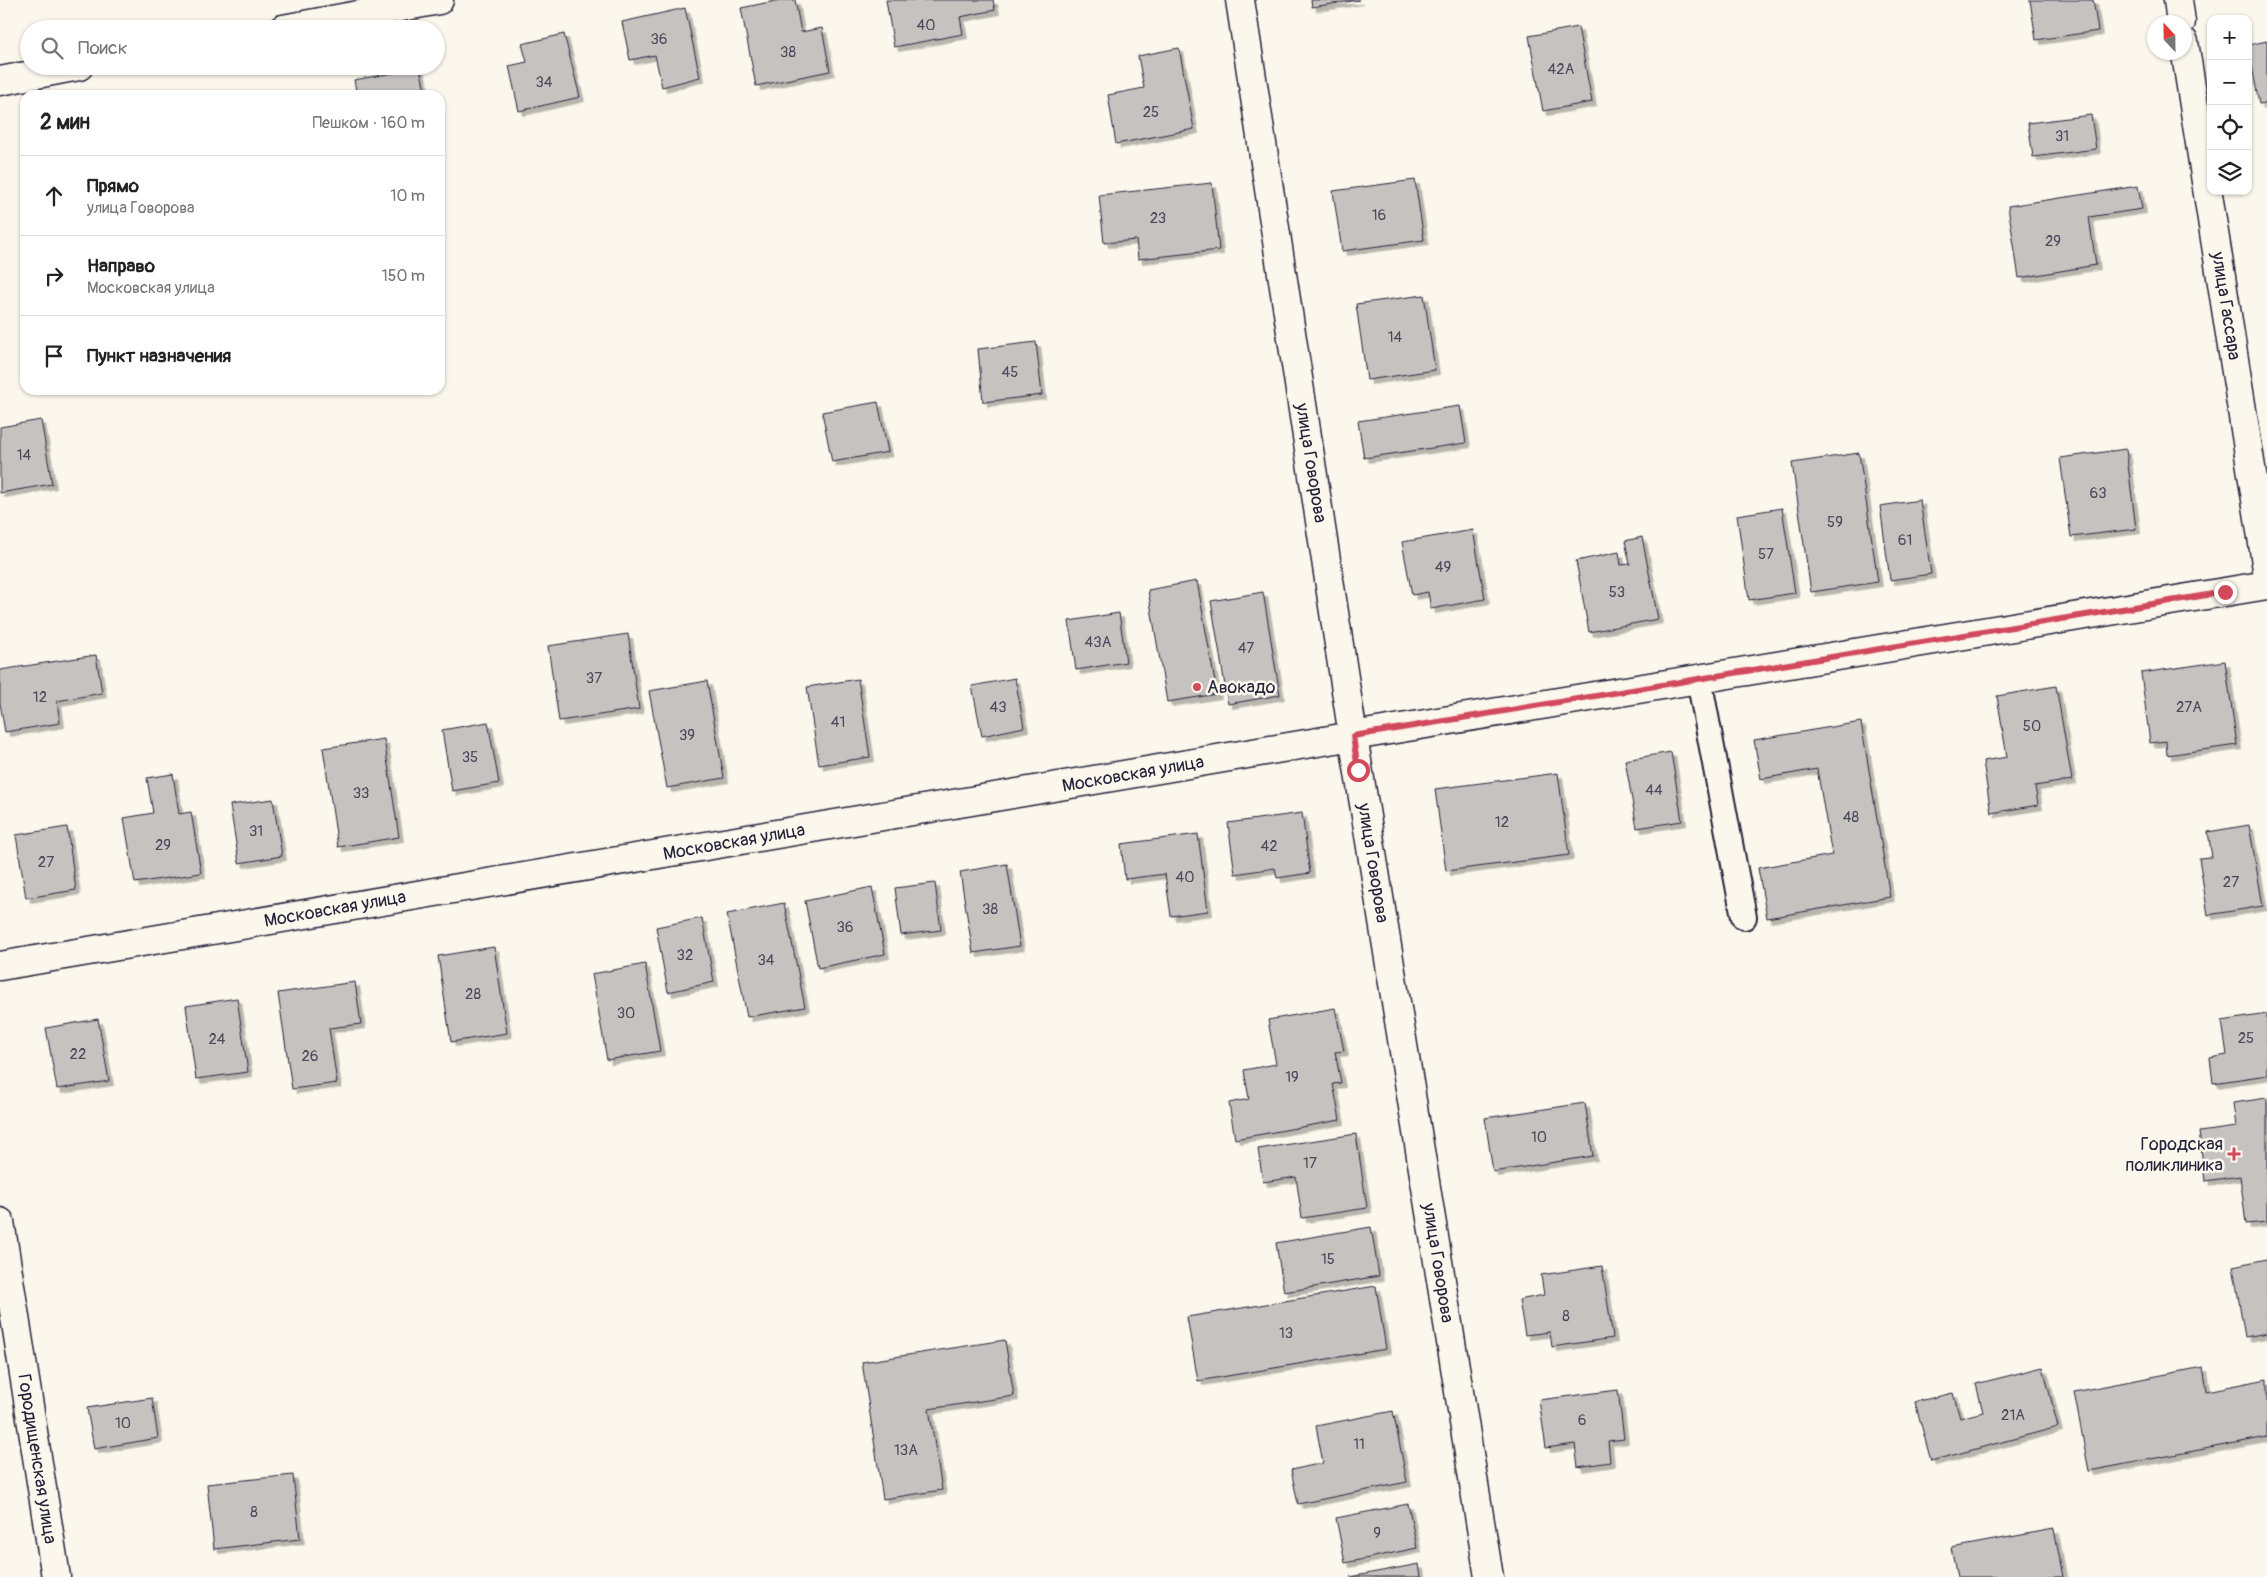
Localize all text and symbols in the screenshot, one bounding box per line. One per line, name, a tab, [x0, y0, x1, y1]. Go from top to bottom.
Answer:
north arrow	[2147, 15, 2192, 60]
map controls	[2207, 15, 2252, 195]
button: +	[2207, 15, 2252, 60]
house number: 40	[917, 16, 935, 35]
search box	[20, 20, 445, 75]
house number: 36	[650, 30, 668, 49]
icon: search	[38, 34, 66, 62]
text: Поиск	[78, 36, 128, 60]
house number: 38	[780, 43, 796, 62]
house number: 42А	[1548, 60, 1575, 79]
button: −	[2207, 60, 2252, 105]
house number: 34	[535, 73, 553, 92]
house number: 25	[1143, 103, 1159, 122]
button: locate	[2207, 105, 2252, 150]
text: 2 мин	[40, 109, 90, 136]
text: Пешком · 160 m	[313, 113, 425, 133]
house number: 31	[2055, 127, 2069, 146]
button: layers	[2207, 150, 2252, 195]
text: Прямо	[87, 174, 139, 198]
icon: ahead	[40, 182, 68, 210]
text: 10 m	[390, 186, 425, 206]
text: улица Говорова	[87, 198, 195, 218]
house number: 16	[1372, 206, 1386, 225]
house number: 23	[1150, 209, 1166, 228]
house number: 29	[2045, 232, 2061, 251]
street label: улица Гассара	[2206, 249, 2246, 362]
text: Направо	[87, 254, 155, 278]
icon: right	[40, 262, 68, 290]
text: 150 m	[381, 266, 425, 286]
text: Московская улица	[87, 278, 215, 298]
house number: 14	[1388, 328, 1403, 347]
icon: arrive	[40, 342, 68, 370]
text: Пункт назначения	[87, 344, 231, 368]
house number: 45	[1002, 363, 1018, 382]
street label: улица Говорова	[1290, 400, 1332, 525]
house number: 14	[17, 446, 32, 465]
house number: 63	[2089, 484, 2107, 503]
house number: 59	[1827, 513, 1843, 532]
house number: 61	[1898, 531, 1912, 550]
house number: 57	[1758, 545, 1774, 564]
house number: 49	[1435, 558, 1451, 577]
route end	[2214, 581, 2237, 604]
house number: 53	[1609, 583, 1625, 602]
house number: 43А	[1085, 633, 1112, 652]
house number: 47	[1238, 639, 1254, 658]
house number: 37	[586, 669, 602, 688]
place label: Авокадо	[1207, 676, 1276, 699]
marker: Авокадо	[1191, 681, 1203, 693]
house number: 12	[33, 688, 47, 707]
house number: 43	[989, 698, 1007, 717]
house number: 27А	[2176, 698, 2202, 717]
house number: 41	[831, 713, 845, 732]
house number: 50	[2023, 717, 2041, 736]
house number: 39	[679, 726, 695, 745]
house number: 35	[462, 748, 478, 767]
street label: Московская улица	[1060, 750, 1206, 798]
route start	[1347, 759, 1370, 782]
house number: 44	[1645, 781, 1663, 800]
house number: 33	[353, 784, 369, 803]
street label: улица Говорова	[1352, 800, 1394, 925]
house number: 48	[1843, 808, 1860, 827]
house number: 12	[1495, 813, 1509, 832]
street label: Московская улица	[661, 818, 807, 866]
house number: 31	[249, 822, 263, 841]
house number: 29	[155, 836, 171, 855]
house number: 42	[1260, 837, 1278, 856]
house number: 27	[38, 853, 54, 872]
house number: 40	[1176, 868, 1194, 887]
house number: 27	[2223, 873, 2239, 892]
street label: Московская улица	[262, 885, 408, 933]
house number: 38	[982, 900, 998, 919]
house number: 36	[836, 918, 854, 937]
house number: 32	[677, 946, 693, 965]
house number: 34	[757, 951, 775, 970]
house number: 28	[465, 985, 481, 1004]
house number: 30	[617, 1004, 635, 1023]
house number: 25	[2238, 1029, 2254, 1048]
house number: 24	[208, 1030, 226, 1049]
house number: 22	[70, 1045, 86, 1064]
house number: 26	[301, 1047, 319, 1066]
house number: 19	[1285, 1068, 1299, 1087]
house number: 10	[1531, 1128, 1547, 1147]
place label: Городская поликлиника	[2125, 1133, 2223, 1177]
marker: Городская поликлиника	[2227, 1147, 2241, 1161]
house number: 17	[1303, 1154, 1317, 1173]
street label: улица Говорова	[1417, 1200, 1459, 1325]
house number: 15	[1321, 1250, 1335, 1269]
house number: 8	[1562, 1307, 1570, 1326]
house number: 13	[1279, 1324, 1293, 1343]
street label: Городищенская улица	[12, 1372, 62, 1546]
house number: 21А	[2001, 1406, 2025, 1425]
house number: 6	[1578, 1411, 1586, 1430]
house number: 10	[115, 1414, 131, 1433]
house number: 11	[1353, 1435, 1365, 1454]
house number: 13А	[894, 1441, 918, 1460]
house number: 8	[250, 1503, 258, 1522]
house number: 9	[1373, 1524, 1381, 1543]

